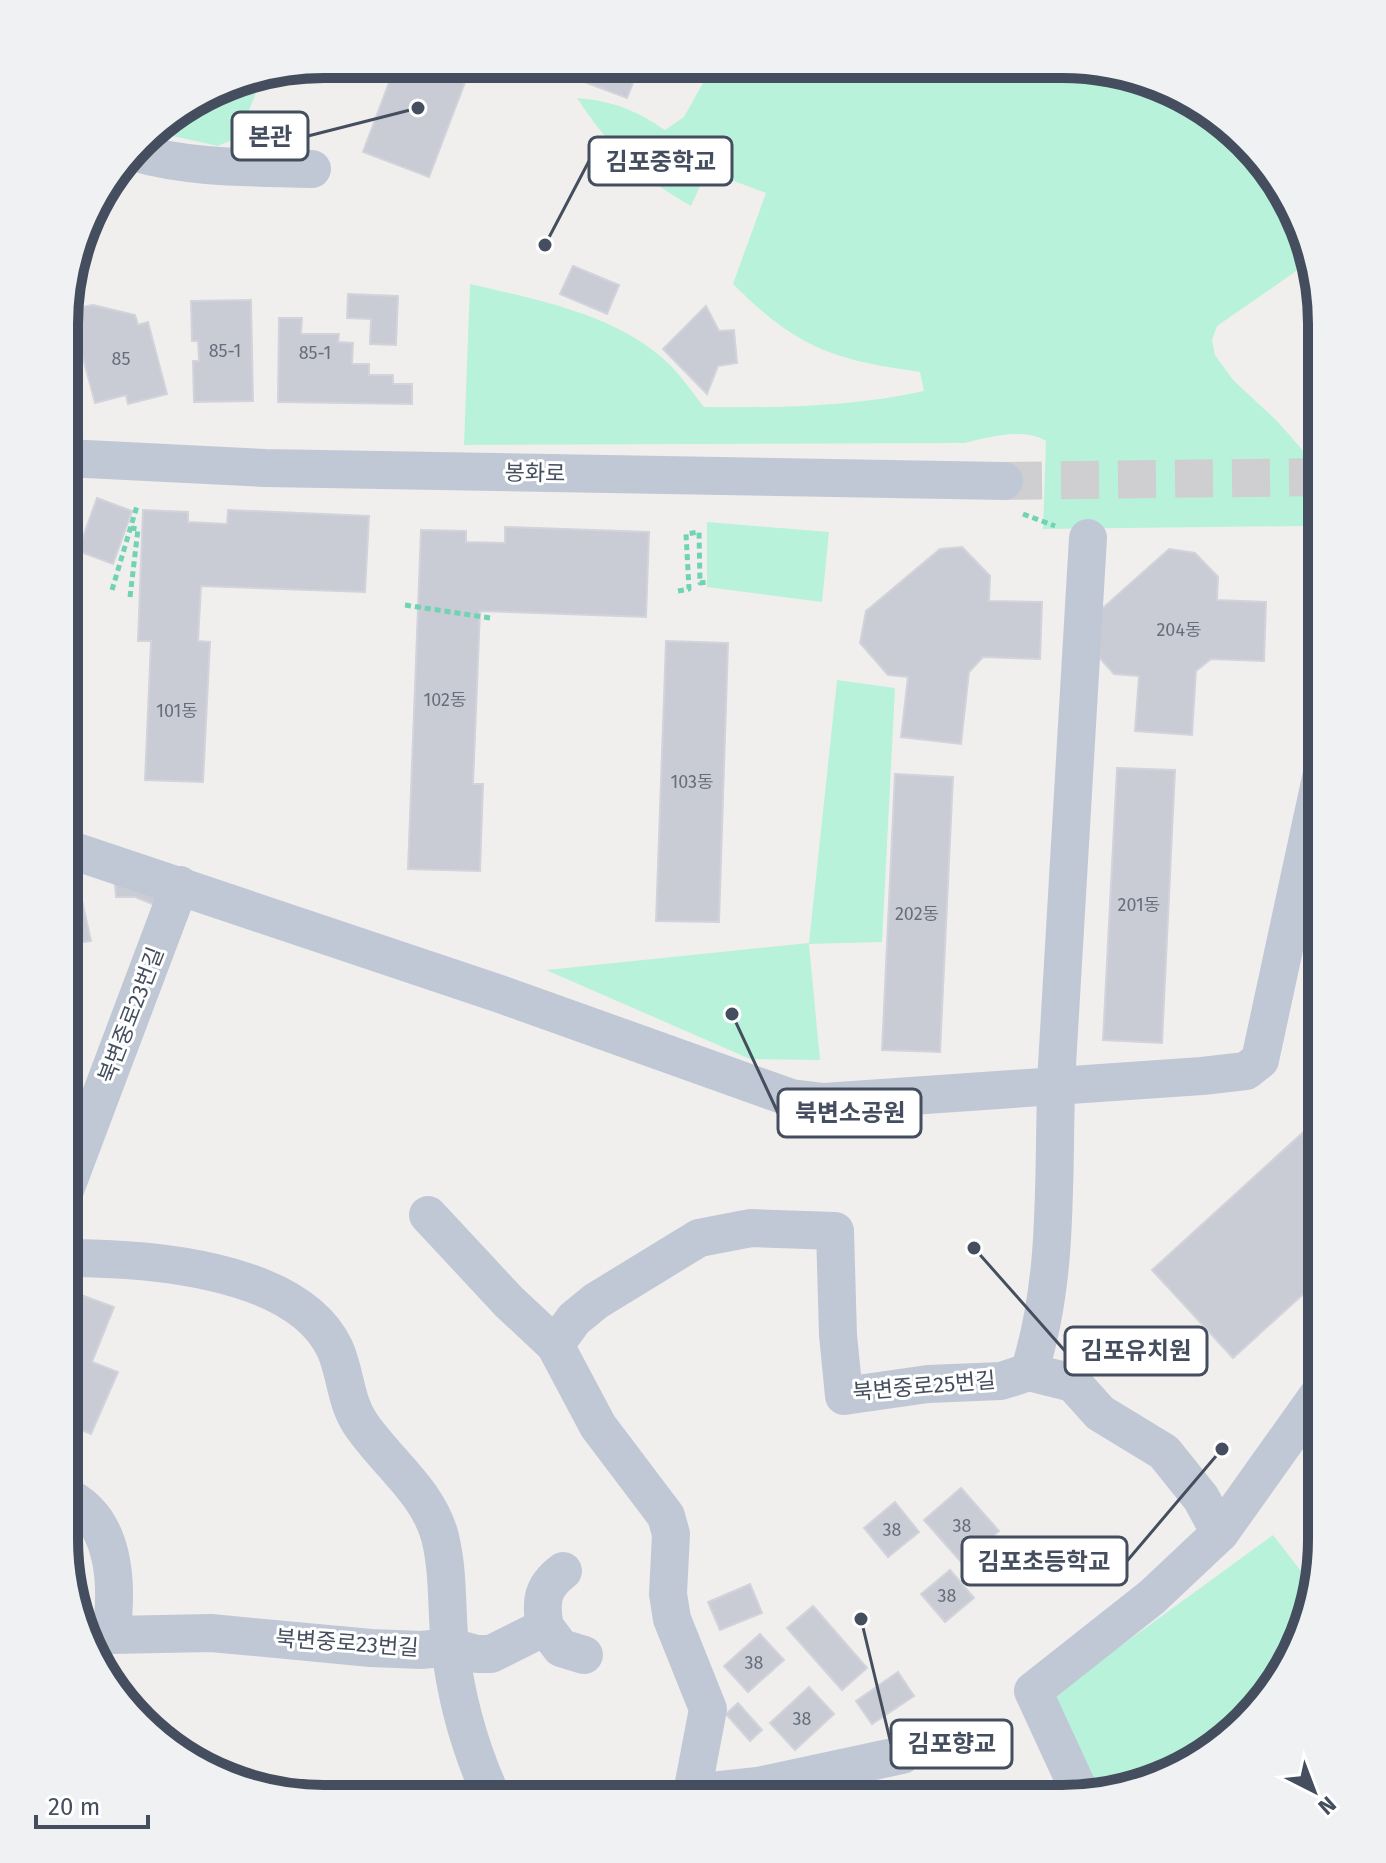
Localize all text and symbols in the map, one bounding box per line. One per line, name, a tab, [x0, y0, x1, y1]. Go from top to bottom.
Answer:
callout: 본관	[232, 112, 308, 160]
text: 본관	[248, 123, 292, 151]
callout: 김포중학교	[589, 137, 732, 185]
text: 김포중학교	[606, 148, 716, 176]
house number: 85-1	[209, 340, 241, 362]
house number: 85-1	[299, 342, 331, 364]
house number: 85	[112, 348, 130, 370]
street label: 봉화로	[504, 459, 566, 487]
house number: 204동	[1156, 619, 1202, 641]
house number: 102동	[423, 689, 467, 711]
house number: 101동	[156, 700, 198, 722]
house number: 103동	[670, 771, 714, 793]
house number: 201동	[1118, 894, 1160, 916]
house number: 202동	[895, 903, 939, 925]
street label: 북변중로23번길	[93, 943, 169, 1087]
callout: 북변소공원	[778, 1089, 921, 1137]
text: 북변소공원	[795, 1099, 905, 1127]
callout: 김포유치원	[1065, 1327, 1207, 1375]
text: 김포유치원	[1081, 1337, 1191, 1365]
street label: 북변중로25번길	[851, 1366, 997, 1406]
house number: 38	[953, 1515, 972, 1537]
house number: 38	[883, 1519, 902, 1541]
callout: 김포초등학교	[962, 1537, 1127, 1585]
text: 김포초등학교	[978, 1548, 1110, 1576]
house number: 38	[938, 1585, 957, 1607]
street label: 북변중로23번길	[275, 1625, 419, 1661]
house number: 38	[745, 1652, 764, 1674]
house number: 38	[793, 1708, 812, 1730]
callout: 김포향교	[891, 1720, 1012, 1768]
text: 김포향교	[908, 1730, 996, 1758]
north arrow	[1274, 1751, 1354, 1831]
scale bar	[36, 1779, 148, 1829]
text: N	[1313, 1791, 1342, 1820]
text: 20 m	[48, 1793, 100, 1821]

